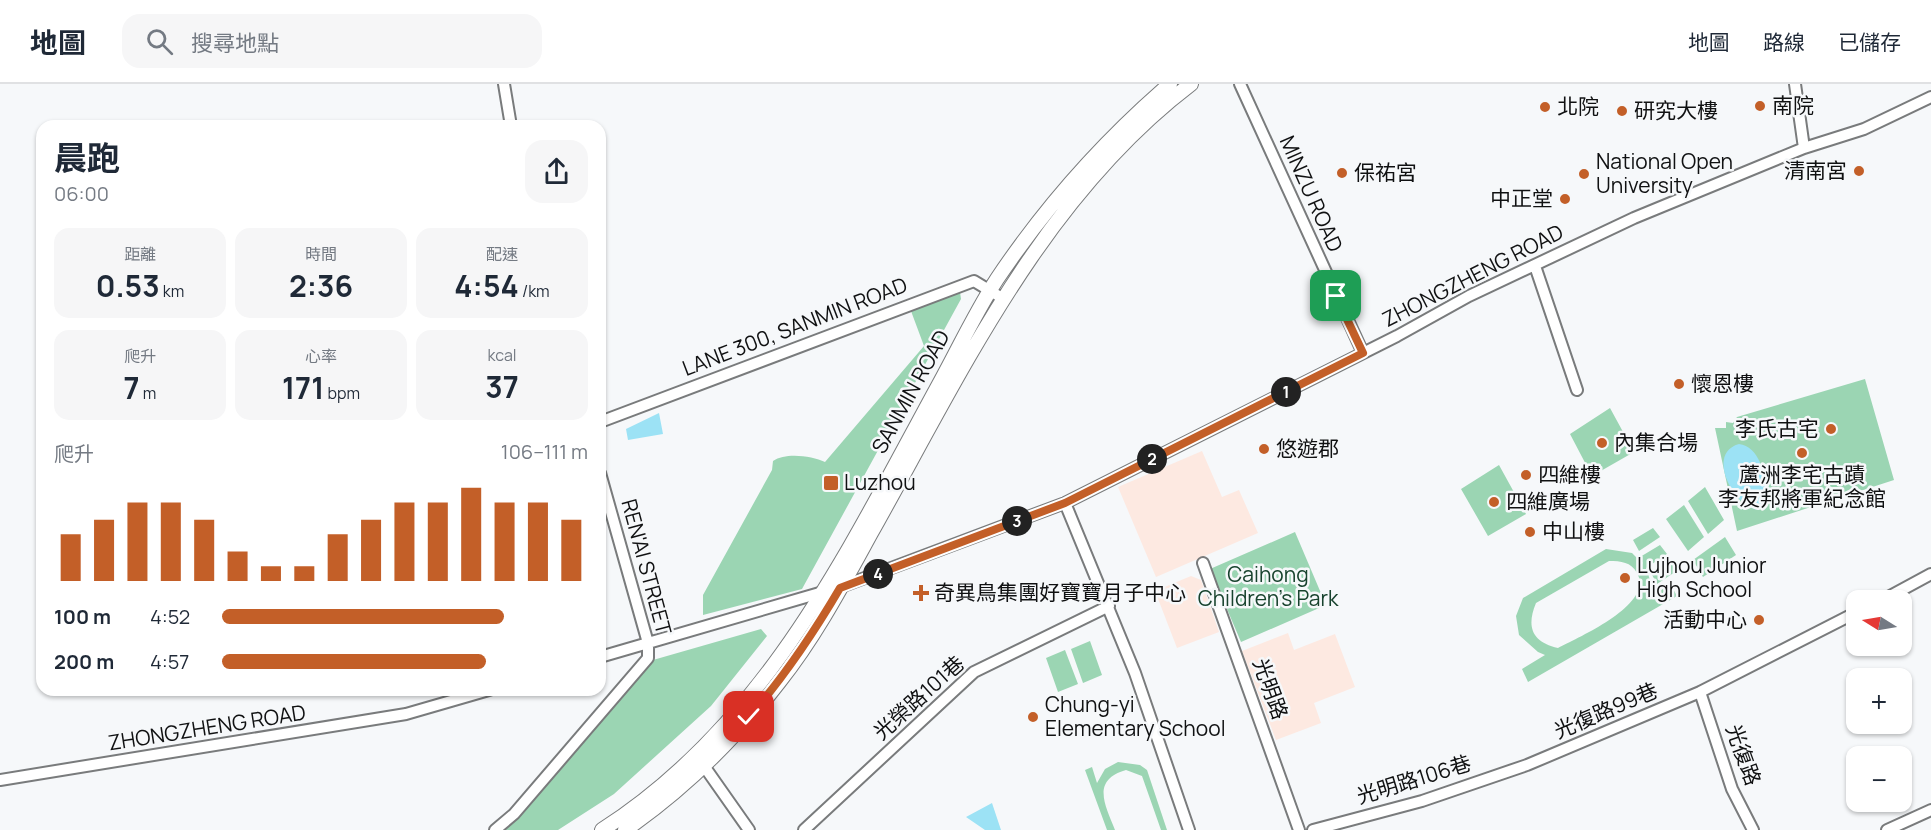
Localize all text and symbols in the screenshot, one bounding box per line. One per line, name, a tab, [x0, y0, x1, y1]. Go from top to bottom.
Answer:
search box	[122, 14, 542, 68]
text: 地圖	[30, 23, 86, 61]
icon: search	[143, 25, 176, 58]
text: 搜尋地點	[191, 28, 279, 58]
text: 地圖	[1688, 28, 1730, 56]
text: 路線	[1763, 28, 1805, 56]
text: 已儲存	[1838, 28, 1901, 56]
place label: 南院	[1772, 91, 1814, 119]
place label: 北院	[1557, 92, 1599, 120]
place label: 研究大樓	[1634, 96, 1718, 124]
marker: 南院	[1753, 99, 1767, 113]
marker: 北院	[1538, 100, 1552, 114]
marker: 研究大樓	[1615, 104, 1629, 118]
street label: MINZU ROAD	[1274, 131, 1350, 256]
text: 晨跑	[54, 135, 120, 180]
button: share	[525, 140, 588, 203]
place label: National Open University	[1596, 147, 1733, 199]
place label: 清南宮	[1784, 156, 1847, 184]
place label: 保祐宮	[1354, 158, 1417, 186]
marker: 清南宮	[1852, 164, 1866, 178]
marker: 保祐宮	[1335, 166, 1349, 180]
marker: National Open University	[1577, 167, 1591, 181]
text: 06:00	[54, 180, 109, 207]
place label: 中正堂	[1490, 184, 1553, 212]
marker: 中正堂	[1558, 192, 1572, 206]
street label: ZHONGZHENG ROAD	[1377, 217, 1568, 333]
text: 距離	[124, 243, 156, 265]
text: 時間	[305, 243, 337, 265]
text: 配速	[486, 243, 518, 265]
text: 0.53	[96, 265, 160, 306]
text: 2:36	[289, 265, 353, 306]
text: 4:54	[454, 265, 519, 306]
street label: LANE 300, SANMIN ROAD	[678, 270, 911, 382]
pin	[1310, 270, 1361, 321]
icon: arrive	[1319, 279, 1352, 312]
text: km	[160, 280, 184, 302]
text: /km	[519, 280, 550, 302]
street label: SANMIN ROAD	[865, 325, 956, 458]
text: kcal	[487, 344, 517, 366]
text: 爬升	[124, 345, 156, 367]
text: 心率	[305, 345, 337, 367]
text: 37	[485, 366, 519, 407]
text: 7	[124, 367, 140, 408]
text: 171	[282, 367, 324, 408]
place label: 懷恩樓	[1691, 369, 1754, 397]
pin: 1	[1271, 377, 1301, 407]
marker: 懷恩樓	[1672, 377, 1686, 391]
text: 1	[1282, 381, 1290, 403]
text: m	[140, 382, 156, 404]
text: bpm	[324, 382, 360, 404]
place label: 李氏古宅	[1735, 414, 1819, 442]
marker: 李氏古宅	[1824, 422, 1838, 436]
place label: 內集合場	[1614, 428, 1698, 456]
place label: 悠遊郡	[1276, 434, 1339, 462]
marker: 內集合場	[1595, 436, 1609, 450]
text: 106–111 m	[501, 438, 588, 465]
text: 爬升	[54, 440, 94, 467]
marker: 悠遊郡	[1257, 442, 1271, 456]
pin: 2	[1137, 444, 1167, 474]
marker: 蘆洲李宅古蹟 李友邦將軍紀念館	[1795, 446, 1809, 460]
text: 2	[1147, 448, 1157, 470]
place label: 四維樓	[1538, 460, 1601, 488]
place label: 蘆洲李宅古蹟 李友邦將軍紀念館	[1718, 460, 1886, 512]
place label: Luzhou	[844, 468, 916, 496]
marker: 四維樓	[1519, 468, 1533, 482]
marker: Luzhou	[822, 474, 840, 492]
place label: 四維廣場	[1506, 487, 1590, 515]
marker: 四維廣場	[1487, 495, 1501, 509]
street label: REN'AI STREET	[615, 496, 679, 638]
pin: 3	[1002, 506, 1032, 536]
text: 3	[1012, 510, 1022, 532]
place label: 中山樓	[1542, 517, 1605, 545]
marker: 中山樓	[1523, 525, 1537, 539]
place label: Lujhou Junior High School	[1637, 551, 1767, 603]
pin: 4	[863, 559, 893, 589]
park label: Caihong Children's Park	[1198, 560, 1339, 612]
text: 4	[873, 563, 883, 585]
marker: Lujhou Junior High School	[1618, 571, 1632, 585]
place label: 奇異鳥集團好寶寶月子中心	[934, 578, 1186, 606]
marker: 奇異鳥集團好寶寶月子中心	[912, 584, 930, 602]
north arrow	[1846, 590, 1912, 656]
map controls	[1846, 590, 1912, 812]
text: 100 m	[54, 603, 111, 630]
text: 4:52	[150, 603, 190, 630]
place label: 活動中心	[1663, 605, 1747, 633]
marker: 活動中心	[1752, 613, 1766, 627]
text: 200 m	[54, 648, 114, 675]
text: 4:57	[150, 648, 189, 675]
street label: 光榮路101巷	[867, 649, 970, 746]
street label: 光明路	[1247, 654, 1295, 723]
button: +	[1846, 668, 1912, 734]
street label: 光復路99巷	[1549, 676, 1662, 744]
place label: Chung-yi Elementary School	[1045, 690, 1226, 742]
pin	[723, 691, 774, 742]
street label: ZHONGZHENG ROAD	[106, 698, 308, 756]
icon: check	[732, 700, 765, 733]
marker: Chung-yi Elementary School	[1026, 710, 1040, 724]
street label: 光復路	[1720, 720, 1768, 789]
button: −	[1846, 746, 1912, 812]
street label: 光明路106巷	[1353, 748, 1474, 810]

